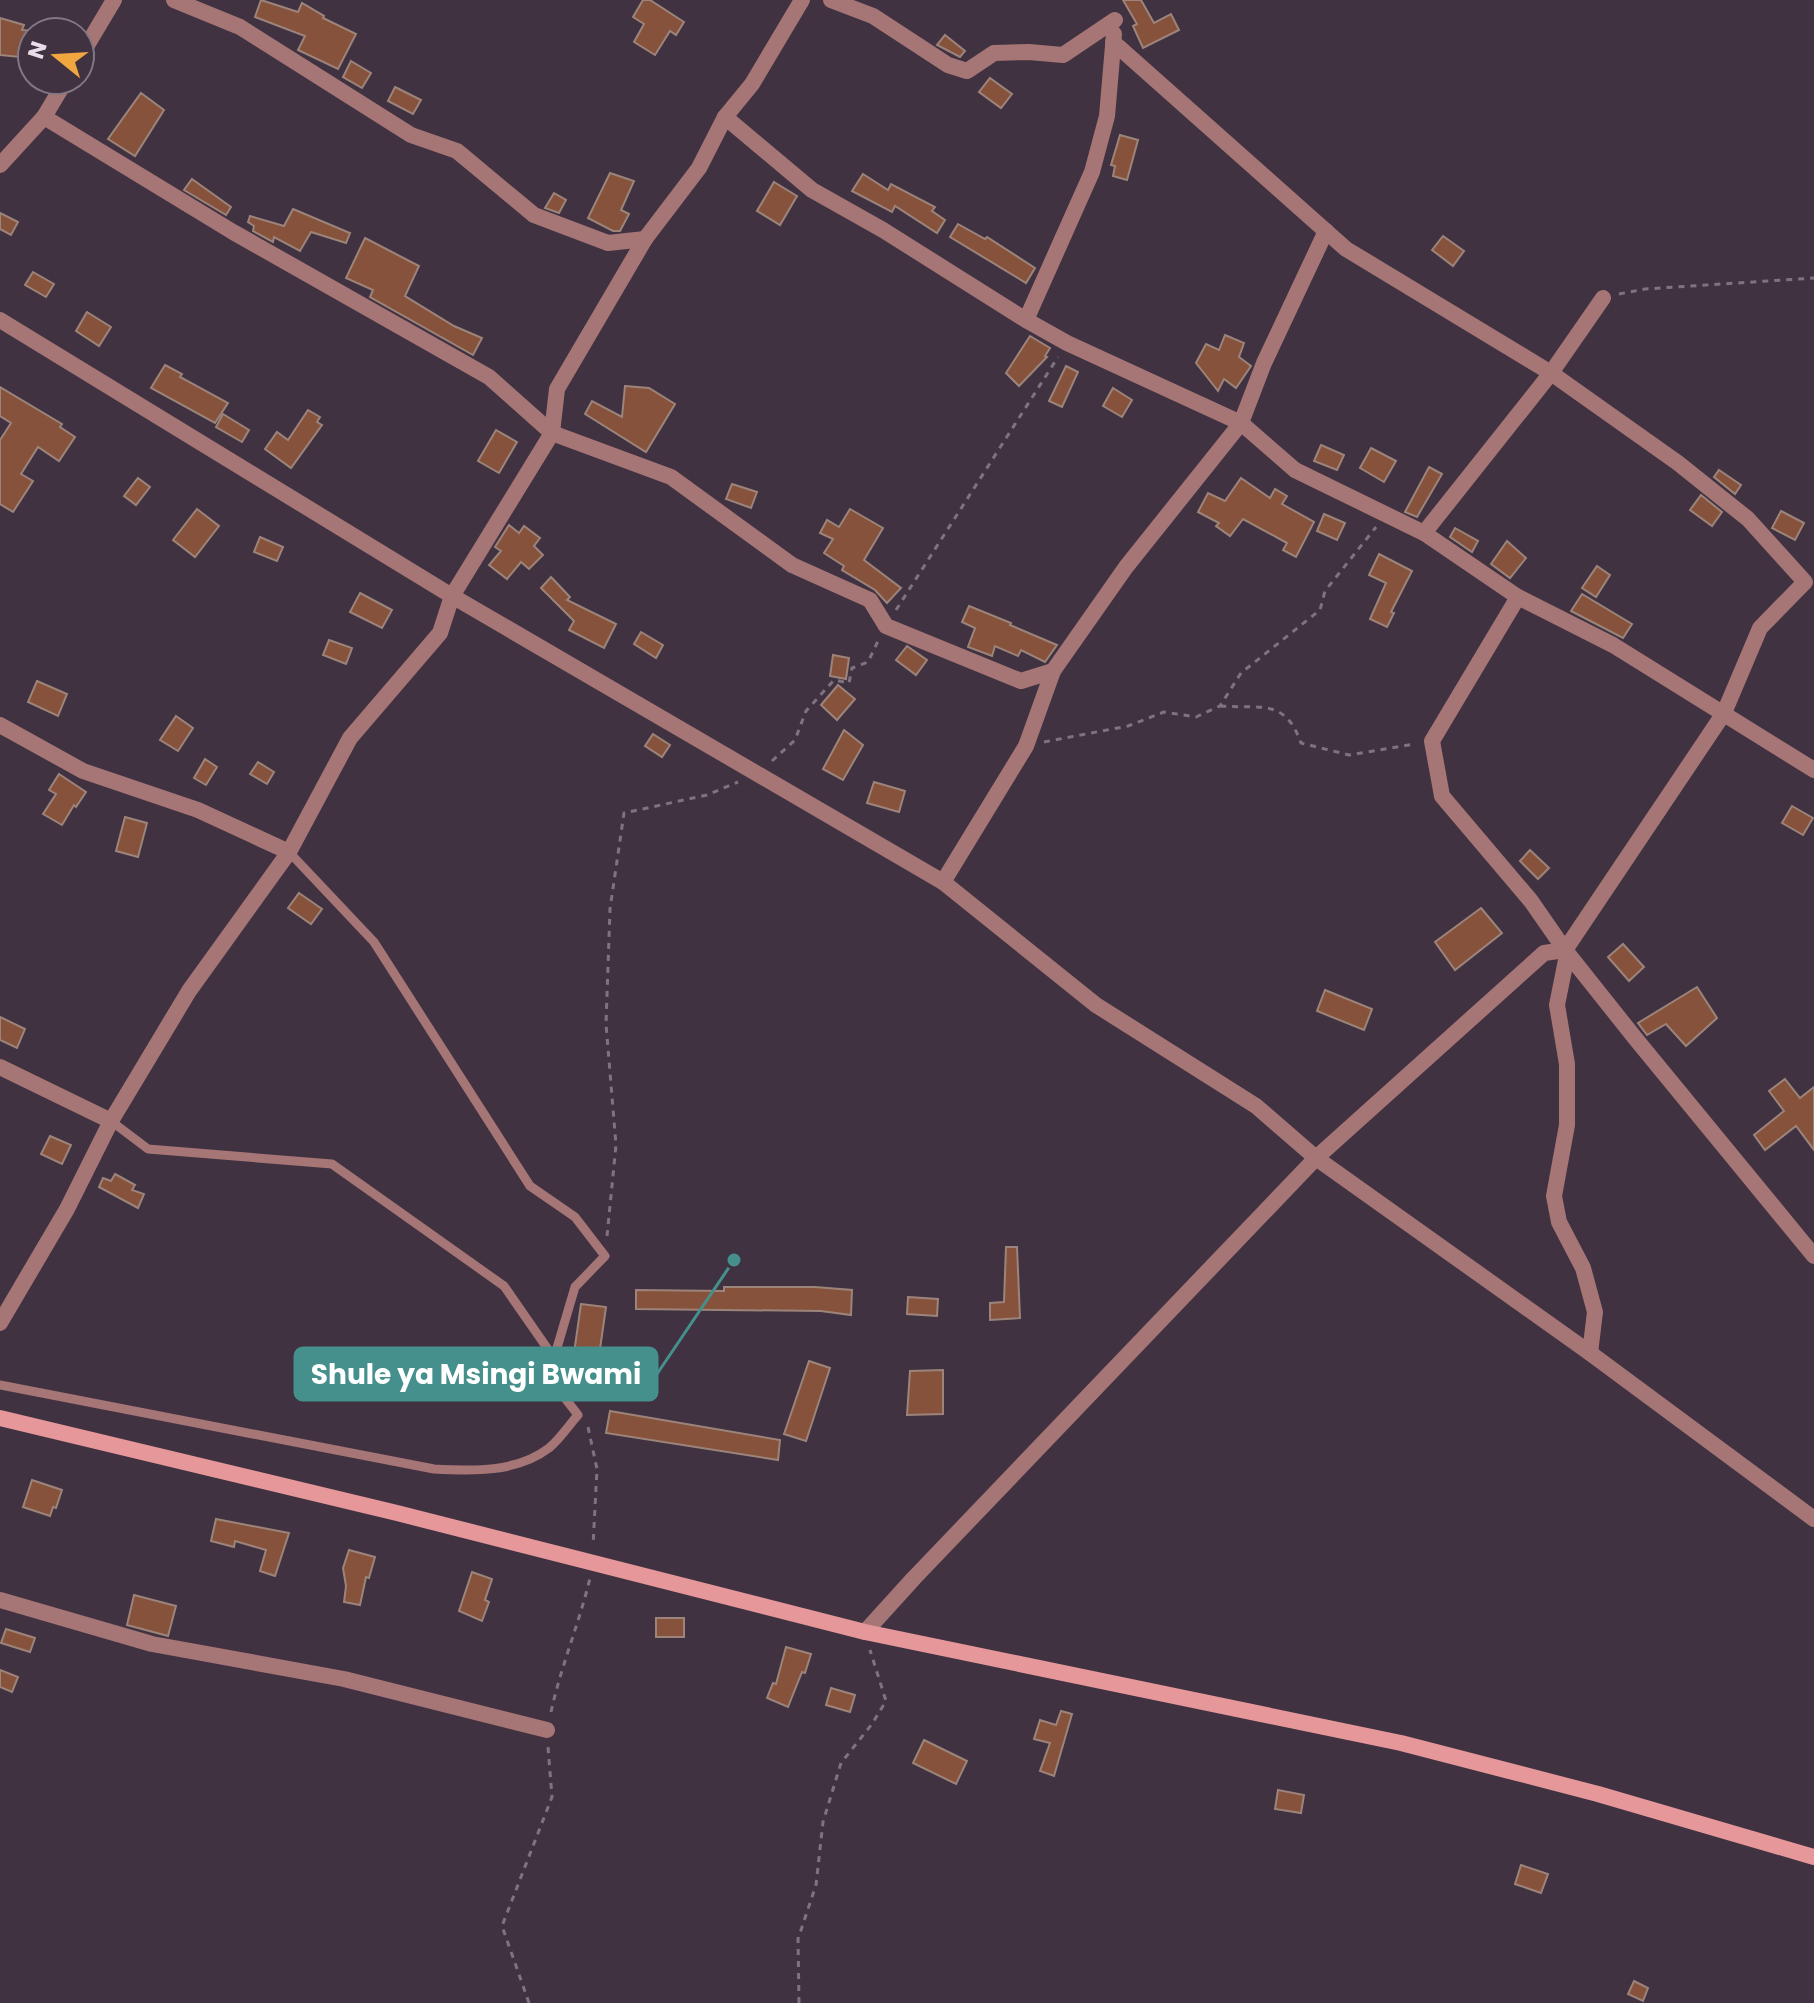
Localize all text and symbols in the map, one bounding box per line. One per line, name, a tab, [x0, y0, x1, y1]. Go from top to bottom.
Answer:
north arrow	[16, 16, 96, 96]
text: N	[20, 37, 55, 63]
callout: Shule ya Msingi Bwami	[295, 1348, 657, 1400]
text: Shule ya Msingi Bwami	[311, 1355, 641, 1394]

